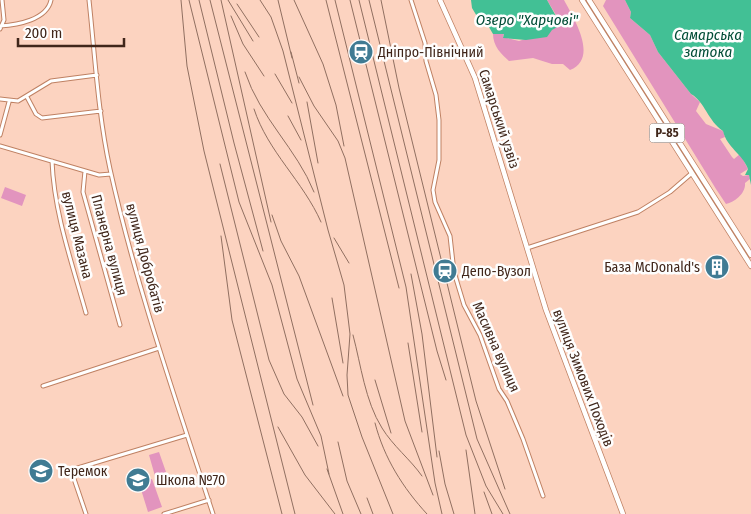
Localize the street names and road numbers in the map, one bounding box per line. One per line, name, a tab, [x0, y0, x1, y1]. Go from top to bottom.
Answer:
street label: Самарський узвіз	[475, 67, 523, 171]
road number: Р-85	[650, 124, 684, 142]
street label: вулиця Мазана	[58, 190, 96, 281]
street label: Планерна вулиця	[87, 193, 131, 297]
street label: вулиця Добробатів	[122, 201, 168, 315]
street label: Масивна вулиця	[469, 299, 523, 395]
street label: вулиця Зимових Походів	[549, 307, 617, 449]

